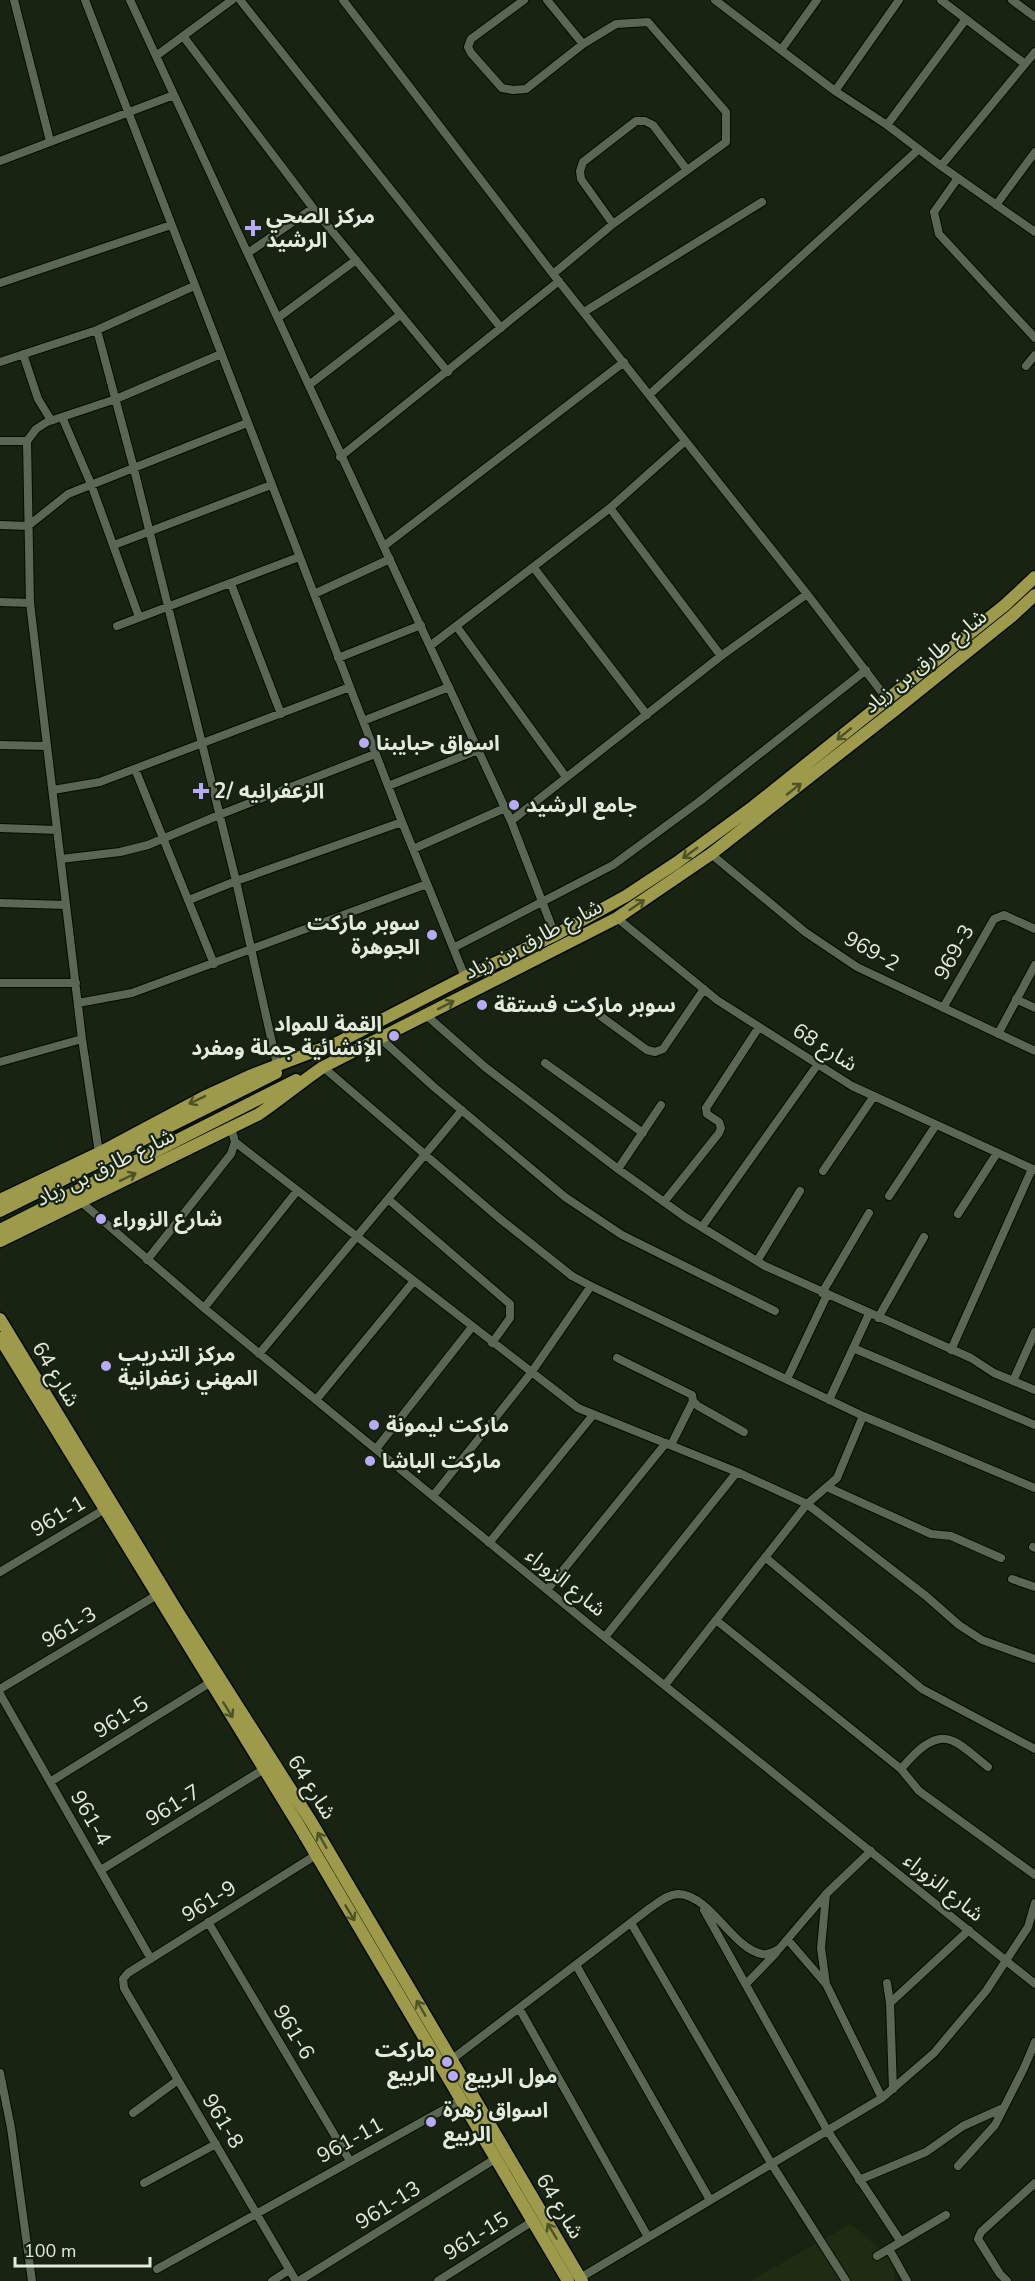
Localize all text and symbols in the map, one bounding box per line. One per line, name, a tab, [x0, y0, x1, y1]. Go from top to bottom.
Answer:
place label: مركز الصحي الرشيد	[266, 202, 375, 254]
marker: مركز الصحي الرشيد	[244, 219, 262, 237]
street label: شارع طارق بن زياد	[857, 603, 993, 720]
one-way arrow	[837, 727, 852, 741]
place label: اسواق حبايبنا	[376, 729, 500, 757]
marker: اسواق حبايبنا	[357, 736, 371, 750]
place label: الزعفرانيه /2	[214, 777, 324, 805]
marker: الزعفرانيه /2	[192, 782, 210, 800]
one-way arrow	[785, 782, 801, 795]
place label: جامع الرشيد	[526, 791, 637, 820]
marker: جامع الرشيد	[507, 798, 521, 812]
one-way arrow	[682, 847, 698, 859]
street label: شارع طارق بن زياد	[459, 892, 607, 987]
one-way arrow	[628, 899, 645, 911]
place label: سوبر ماركت الجوهرة	[307, 909, 420, 961]
street label: 969-3	[927, 919, 981, 985]
street label: 969-2	[839, 924, 905, 978]
marker: سوبر ماركت الجوهرة	[425, 928, 439, 942]
place label: سوبر ماركت فستقة	[494, 991, 676, 1019]
one-way arrow	[436, 998, 454, 1010]
marker: سوبر ماركت فستقة	[475, 998, 489, 1012]
place label: القمة للمواد الإنشائية جملة ومفرد	[191, 1010, 382, 1062]
street label: شارع 68	[787, 1016, 863, 1079]
marker: القمة للمواد الإنشائية جملة ومفرد	[387, 1029, 401, 1043]
one-way arrow	[189, 1095, 207, 1106]
street label: شارع طارق بن زياد	[31, 1121, 180, 1214]
one-way arrow	[118, 1171, 136, 1183]
place label: شارع الزوراء	[113, 1205, 222, 1234]
marker: شارع الزوراء	[94, 1212, 108, 1226]
street label: شارع 64	[25, 1336, 86, 1412]
place label: مركز التدريب المهني زعفرانية	[118, 1340, 258, 1395]
marker: مركز التدريب المهني زعفرانية	[99, 1359, 113, 1373]
place label: ماركت ليمونة	[386, 1411, 509, 1439]
marker: ماركت ليمونة	[367, 1418, 381, 1432]
place label: ماركت الباشا	[382, 1447, 501, 1475]
marker: ماركت الباشا	[363, 1454, 377, 1468]
street label: 961-1	[25, 1489, 91, 1543]
street label: شارع الزوراء	[520, 1541, 612, 1624]
street label: 961-3	[36, 1600, 102, 1654]
street label: 961-5	[88, 1689, 154, 1745]
one-way arrow	[222, 1701, 234, 1718]
street label: شارع 64	[280, 1749, 343, 1825]
street label: 961-7	[140, 1777, 206, 1833]
street label: 961-4	[64, 1785, 118, 1851]
one-way arrow	[316, 1832, 328, 1849]
street label: شارع الزوراء	[898, 1846, 990, 1929]
street label: 961-9	[176, 1873, 242, 1929]
one-way arrow	[345, 1904, 357, 1921]
street label: 961-6	[267, 1999, 321, 2065]
one-way arrow	[415, 2000, 427, 2017]
place label: ماركت الربيع	[375, 2036, 435, 2089]
marker: ماركت الربيع	[440, 2055, 454, 2069]
place label: مول الربيع	[465, 2062, 557, 2091]
marker: مول الربيع	[446, 2069, 460, 2083]
street label: 961-8	[196, 2088, 250, 2154]
place label: اسواق زهرة الربيع	[443, 2096, 548, 2149]
street label: 961-11	[312, 2110, 388, 2170]
marker: اسواق زهرة الربيع	[424, 2115, 438, 2129]
street label: شارع 64	[529, 2168, 590, 2244]
street label: 961-13	[350, 2174, 426, 2236]
street label: 961-15	[438, 2205, 514, 2267]
one-way arrow	[546, 2223, 558, 2240]
scale bar	[15, 2230, 150, 2268]
text: 100 m	[24, 2239, 76, 2263]

